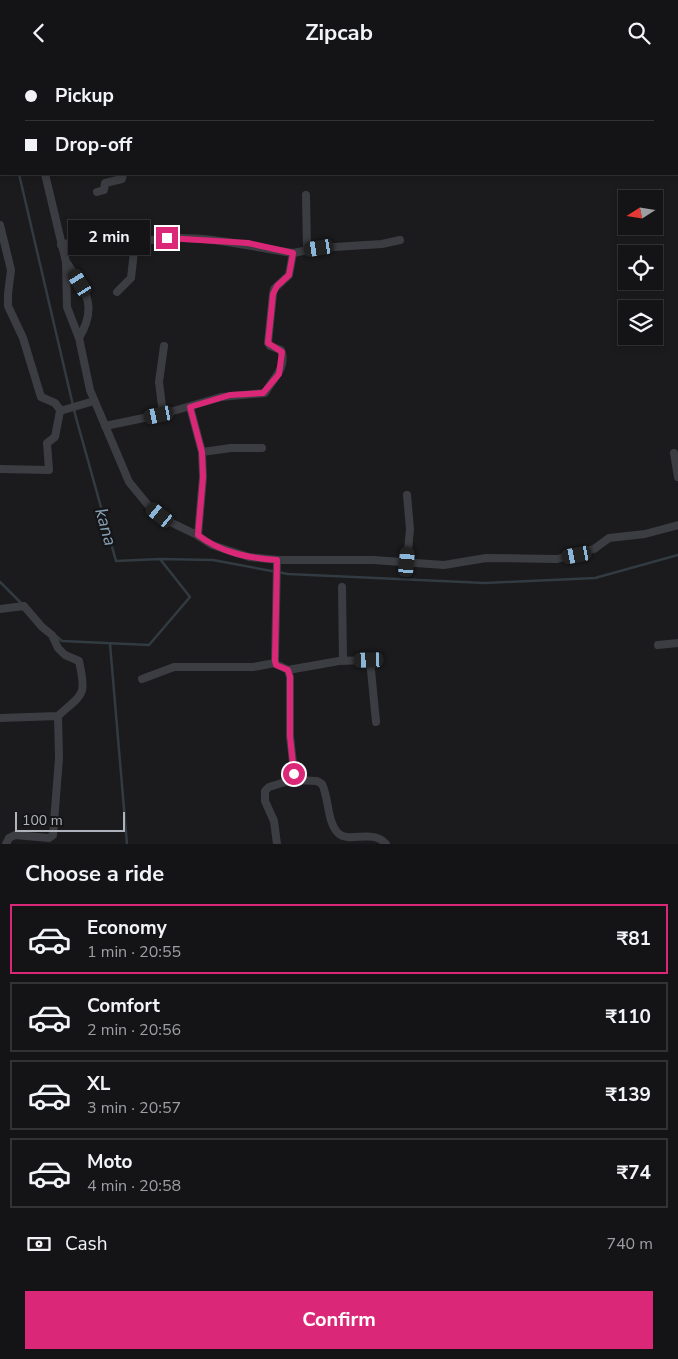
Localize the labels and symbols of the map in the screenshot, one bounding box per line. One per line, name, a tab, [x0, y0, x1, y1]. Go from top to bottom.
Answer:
north arrow	[618, 190, 662, 235]
callout: 2 min	[67, 221, 150, 255]
route end	[156, 227, 178, 249]
car	[303, 238, 334, 258]
car	[65, 266, 94, 300]
car	[142, 405, 175, 425]
car	[143, 500, 176, 530]
water label: kana	[89, 505, 123, 549]
car	[560, 545, 593, 565]
car	[398, 546, 415, 578]
car	[353, 652, 384, 668]
route start	[283, 763, 305, 785]
scale bar	[15, 809, 125, 832]

